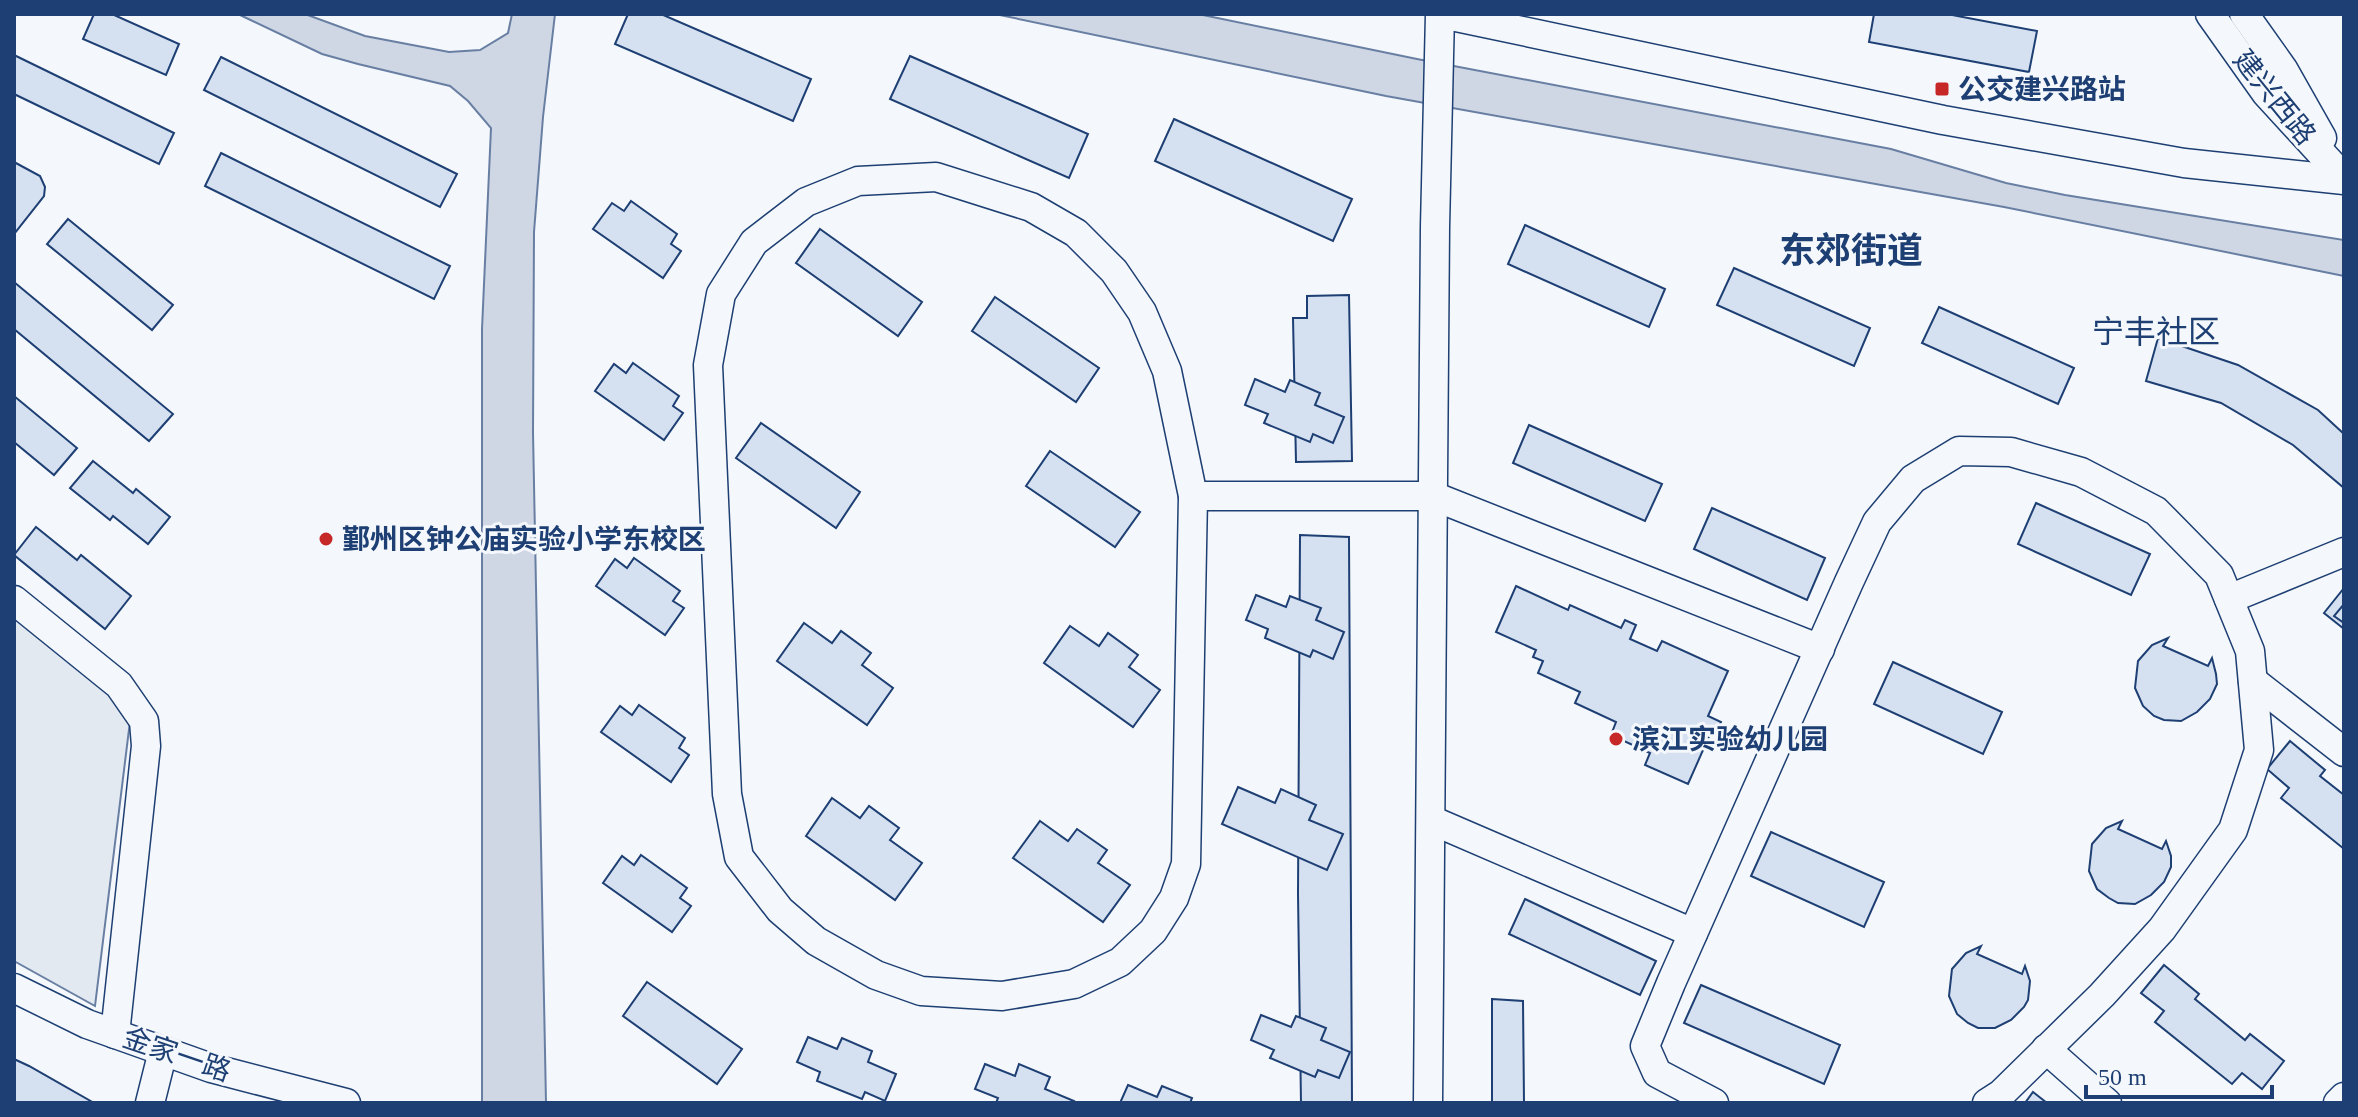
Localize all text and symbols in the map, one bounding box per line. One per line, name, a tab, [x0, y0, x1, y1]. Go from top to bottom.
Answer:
street label: 建兴西路	[2227, 44, 2322, 151]
place label: 公交建兴路站	[1958, 74, 2126, 105]
marker: 公交建兴路站	[1933, 80, 1951, 98]
district label: 东郊街道	[1779, 231, 1923, 271]
district label: 宁丰社区	[2092, 314, 2220, 350]
place label: 鄞州区钟公庙实验小学东校区	[342, 524, 706, 555]
marker: 鄞州区钟公庙实验小学东校区	[317, 530, 335, 548]
place label: 滨江实验幼儿园	[1632, 724, 1828, 755]
marker: 滨江实验幼儿园	[1607, 730, 1625, 748]
street label: 金家一路	[119, 1022, 235, 1087]
scale bar	[2086, 1049, 2272, 1099]
text: 50 m	[2098, 1064, 2147, 1090]

